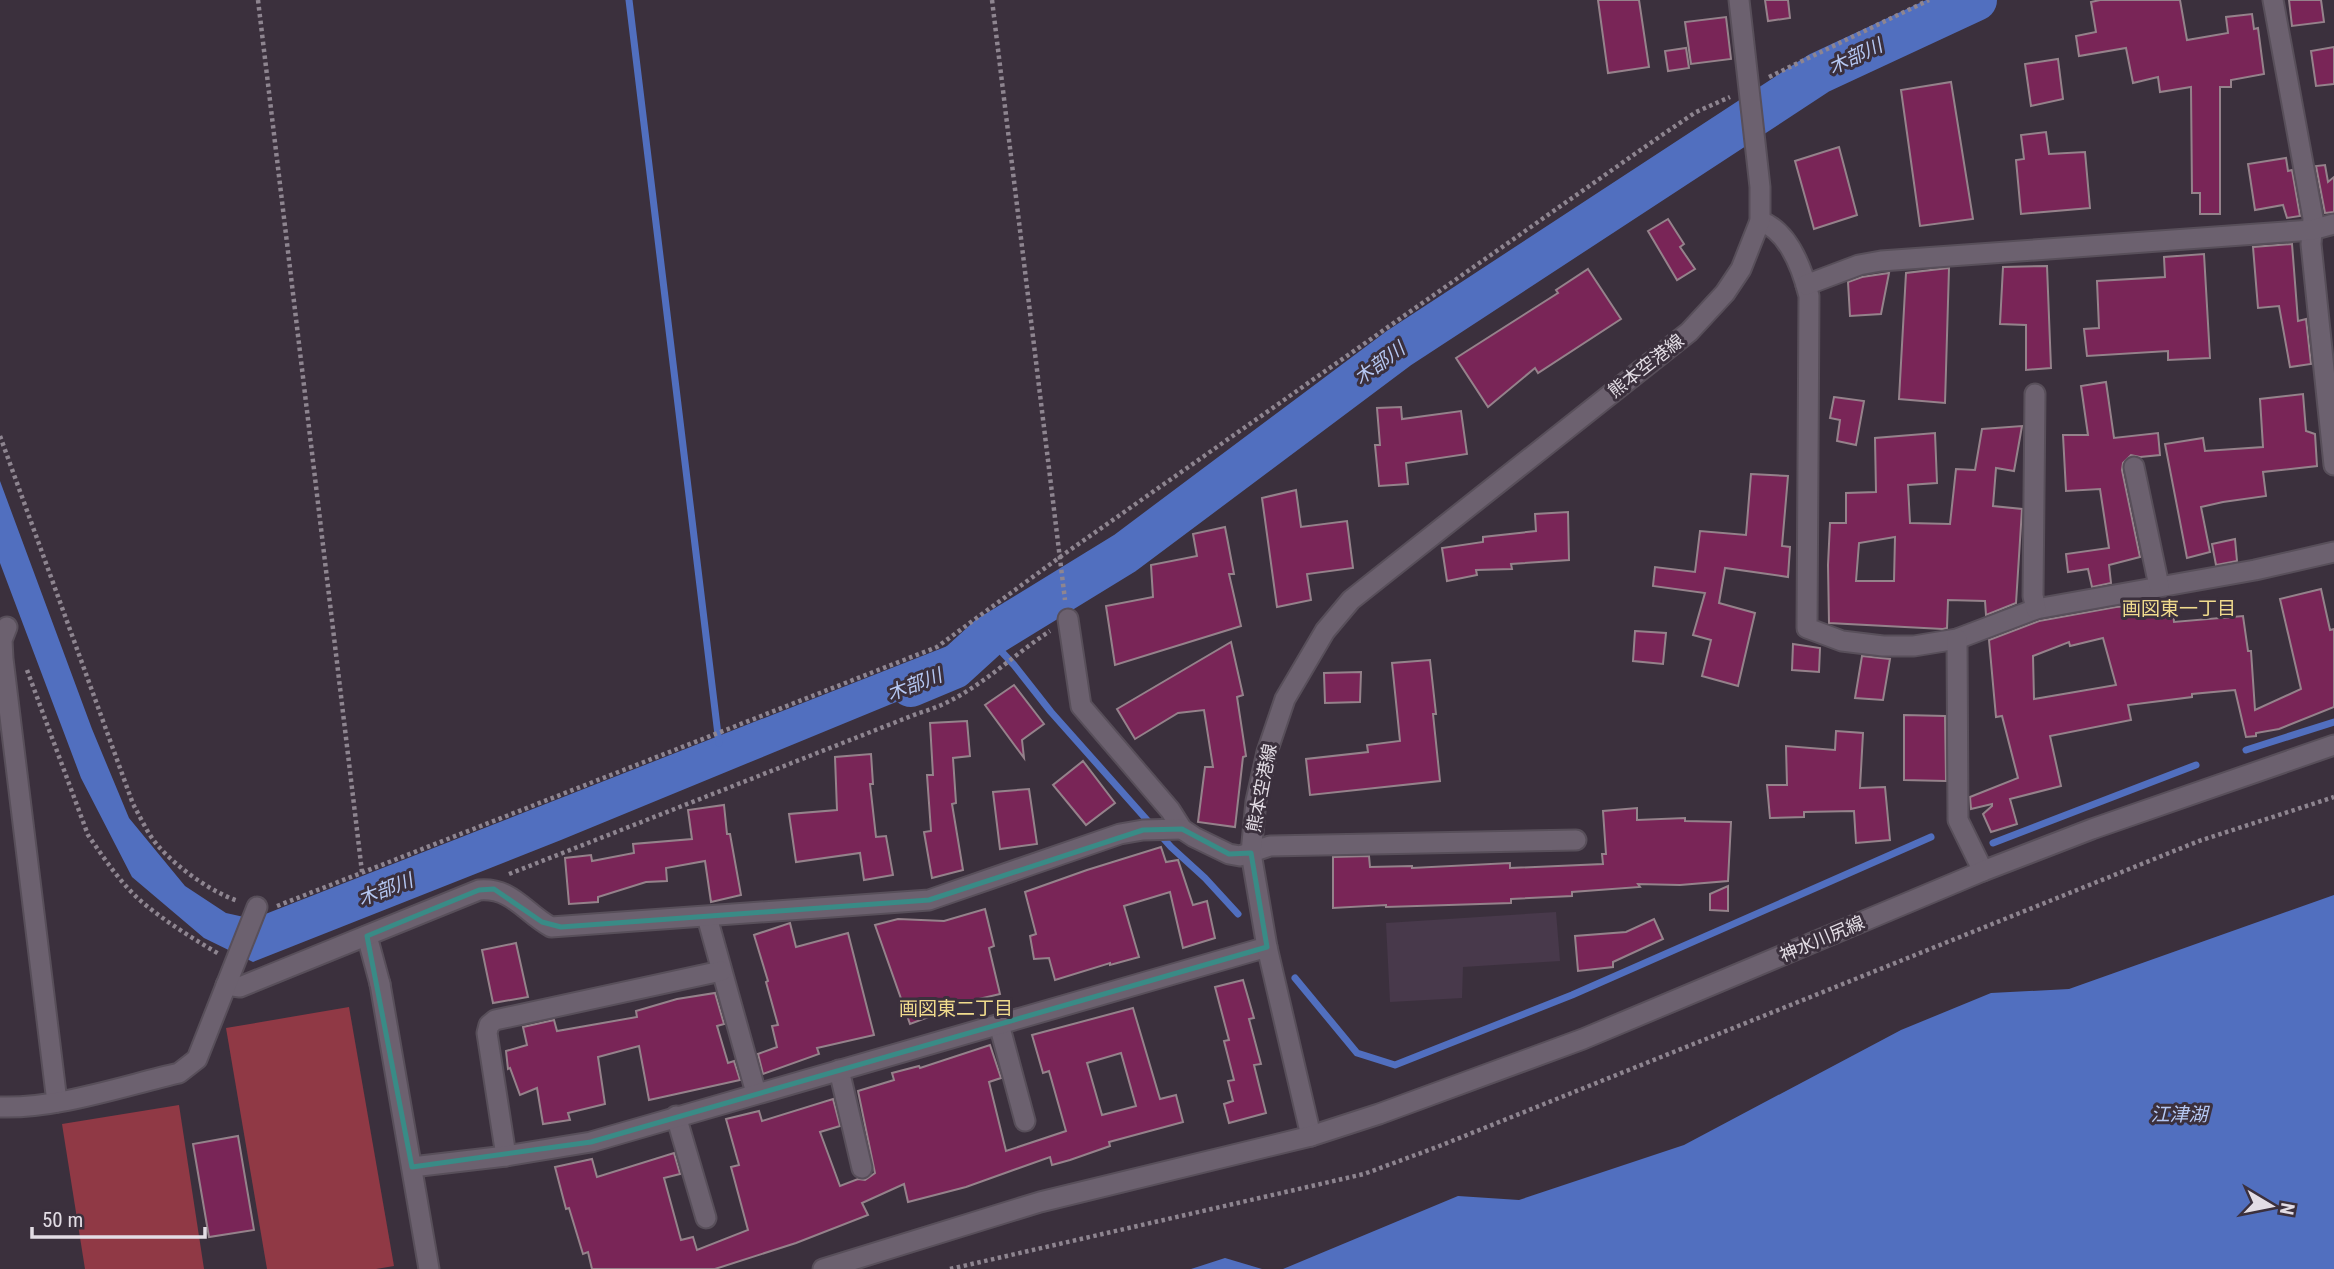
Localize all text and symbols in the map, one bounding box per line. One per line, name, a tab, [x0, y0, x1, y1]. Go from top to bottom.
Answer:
water label: 木部川	[1825, 33, 1888, 79]
street label: 熊本空港線	[1604, 330, 1688, 402]
water label: 木部川	[1349, 336, 1411, 389]
district label: 画図東一丁目	[2122, 597, 2236, 620]
water label: 木部川	[883, 663, 947, 705]
street label: 熊本空港線	[1243, 742, 1280, 834]
water label: 木部川	[354, 868, 418, 910]
street label: 神水川尻線	[1776, 911, 1867, 966]
district label: 画図東二丁目	[899, 997, 1013, 1020]
water label: 江津湖	[2150, 1103, 2210, 1126]
north arrow	[2236, 1171, 2306, 1241]
scale bar	[32, 1196, 205, 1240]
text: N	[2275, 1201, 2300, 1217]
text: 50 m	[42, 1208, 83, 1232]

